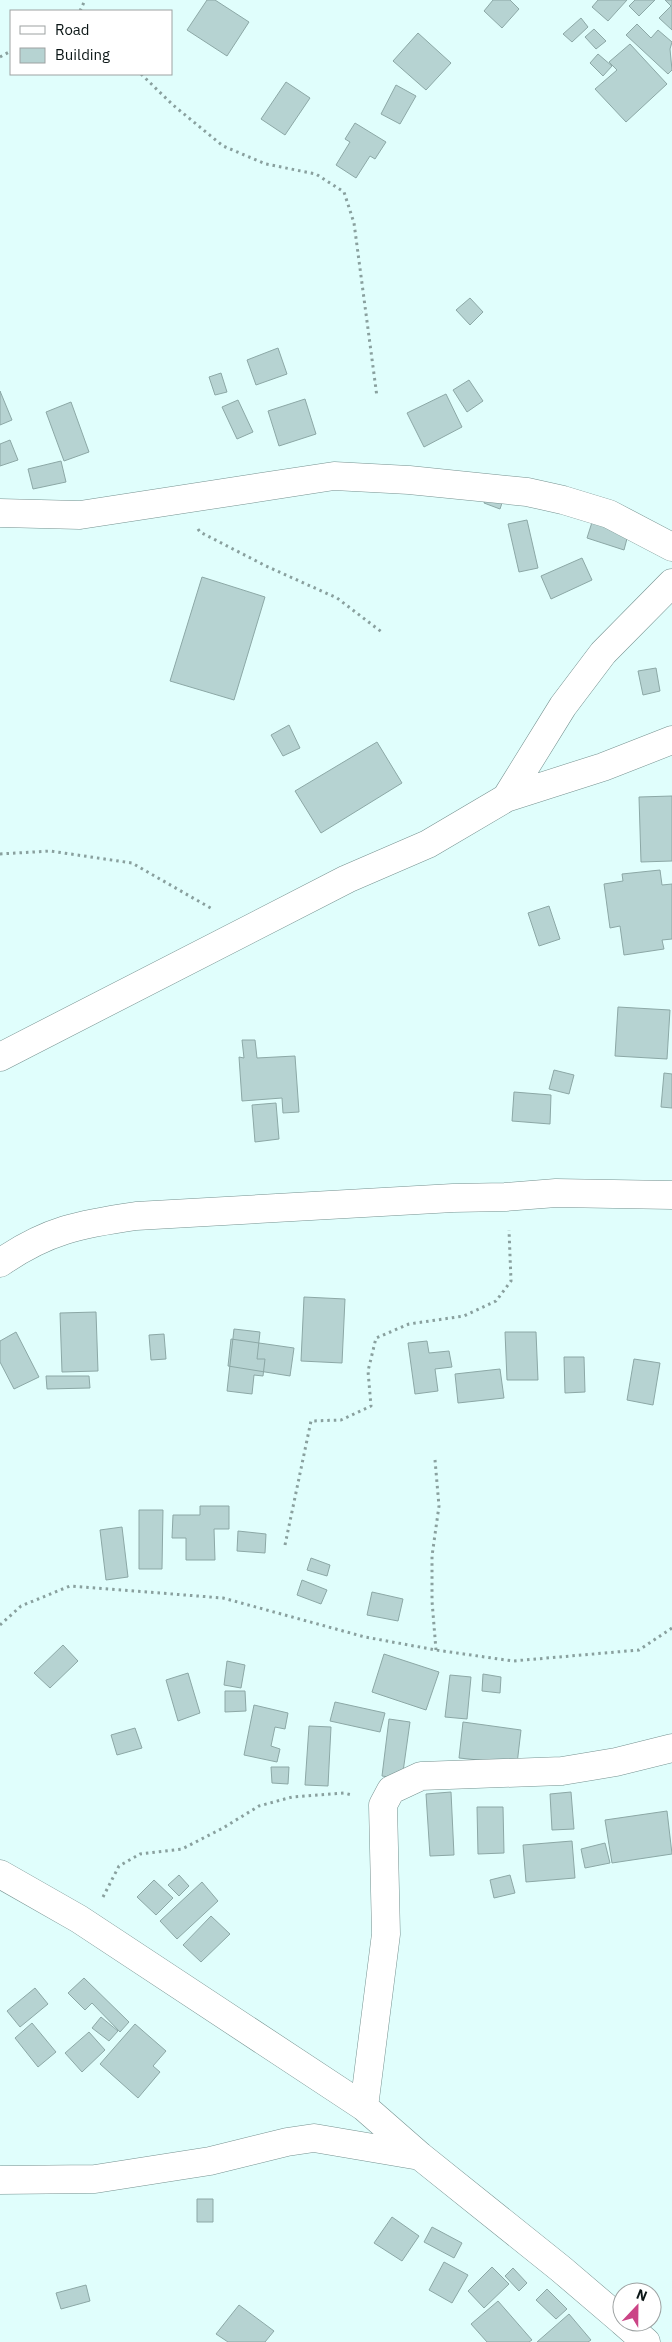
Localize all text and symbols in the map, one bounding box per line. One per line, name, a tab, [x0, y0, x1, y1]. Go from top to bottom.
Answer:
legend	[10, 10, 172, 75]
text: Road	[55, 20, 90, 39]
text: Building	[55, 45, 110, 64]
north arrow	[612, 2282, 662, 2332]
text: N	[634, 2285, 650, 2305]

